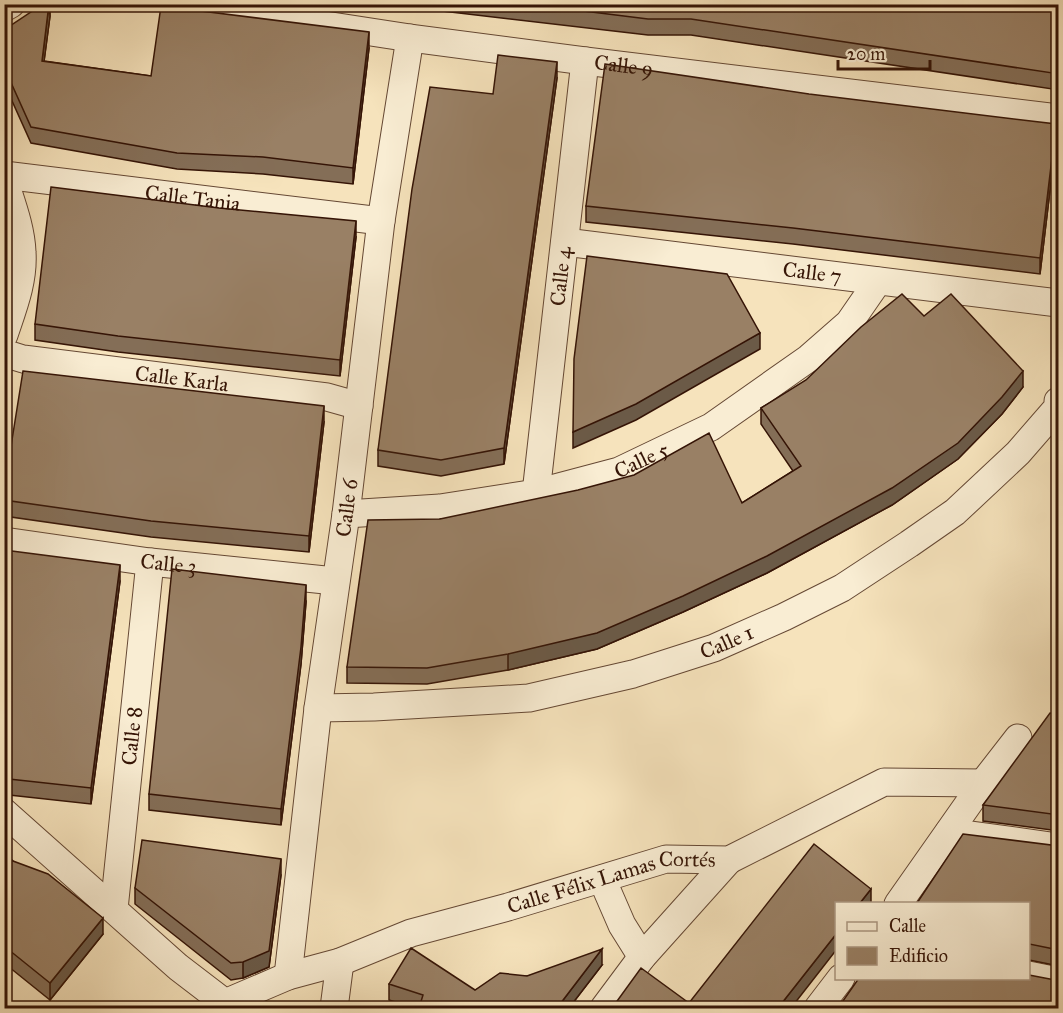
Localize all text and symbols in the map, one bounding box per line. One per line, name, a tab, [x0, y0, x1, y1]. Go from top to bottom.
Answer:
scale bar	[838, 33, 930, 71]
text: 20 m	[847, 43, 885, 65]
street label: Calle 9	[593, 49, 655, 82]
street label: Calle Tania	[143, 179, 242, 217]
street label: Calle 4	[544, 244, 577, 307]
street label: Calle 7	[781, 256, 843, 289]
street label: Calle Karla	[134, 360, 230, 398]
street label: Calle 5	[610, 436, 673, 484]
street label: Calle 6	[330, 476, 363, 539]
street label: Calle 3	[139, 548, 198, 580]
street label: Calle 1	[697, 619, 758, 665]
street label: Calle 8	[116, 705, 148, 767]
street label: Calle Félix Lamas Cortés	[504, 846, 716, 920]
legend	[835, 902, 1030, 980]
text: Calle	[889, 915, 926, 937]
text: Edificio	[889, 945, 948, 967]

